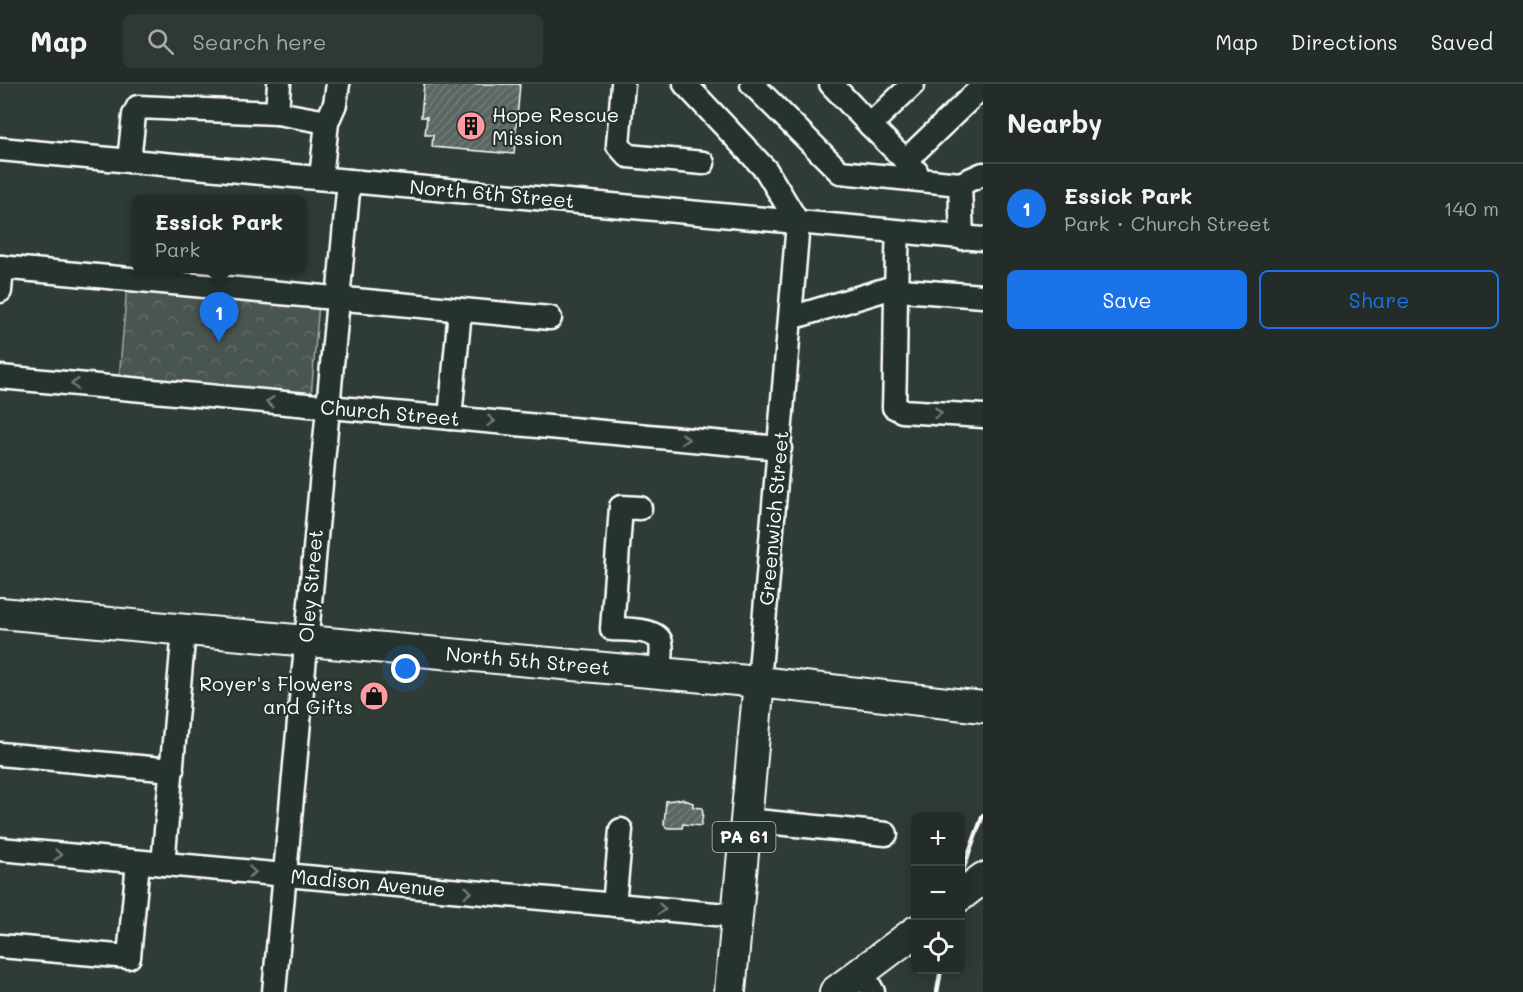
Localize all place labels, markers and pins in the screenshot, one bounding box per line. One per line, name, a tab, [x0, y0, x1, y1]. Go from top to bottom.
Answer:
place label: Hope Rescue Mission	[492, 101, 619, 150]
building icon: Hope Rescue Mission	[455, 110, 487, 142]
pin: 1	[200, 292, 238, 342]
place label: Royer's Flowers and Gifts	[199, 670, 353, 719]
shop icon: Royer's Flowers and Gifts	[358, 680, 390, 712]

